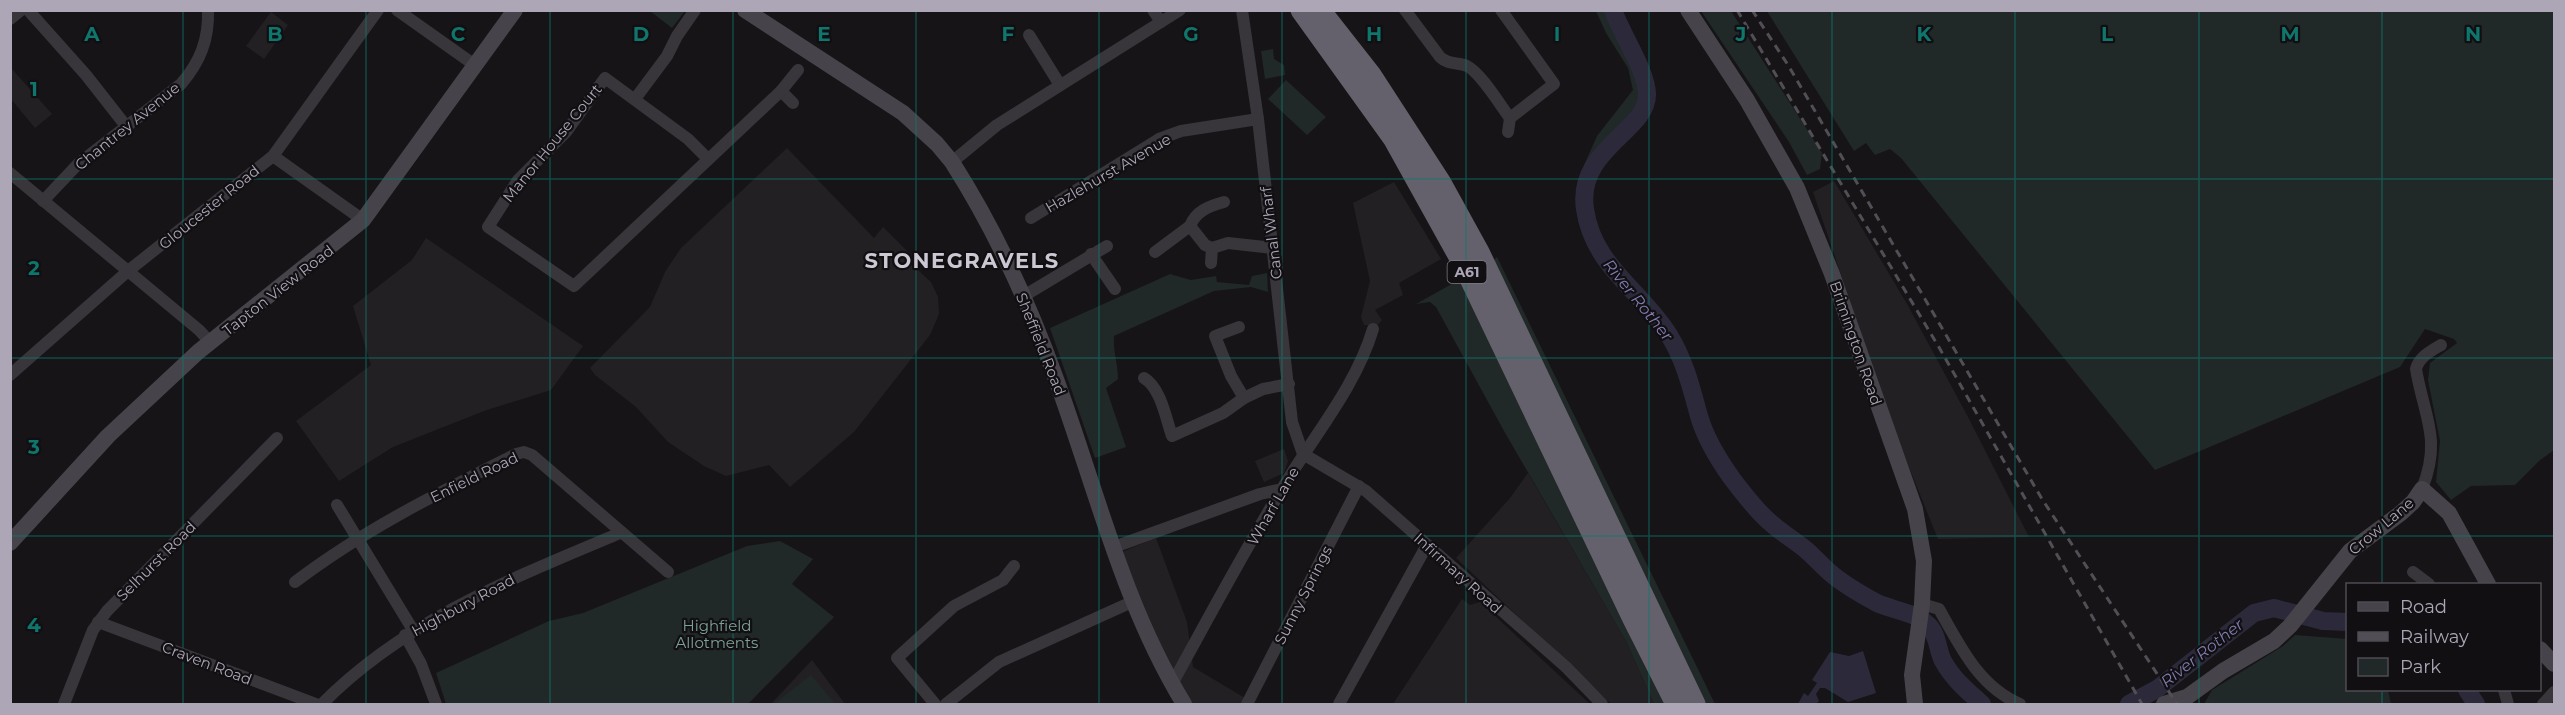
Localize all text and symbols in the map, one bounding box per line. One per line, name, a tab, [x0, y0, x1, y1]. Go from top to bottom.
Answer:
text: A	[83, 22, 100, 46]
text: B	[267, 22, 283, 46]
text: C	[451, 22, 466, 46]
text: D	[633, 22, 649, 46]
text: E	[817, 22, 831, 46]
text: F	[1002, 22, 1015, 46]
text: G	[1183, 22, 1199, 46]
text: H	[1366, 22, 1382, 46]
text: I	[1554, 22, 1560, 46]
text: J	[1735, 22, 1746, 46]
text: K	[1917, 22, 1933, 46]
text: L	[2101, 22, 2113, 46]
text: M	[2280, 22, 2300, 46]
text: N	[2465, 22, 2481, 46]
text: 1	[30, 77, 38, 101]
street label: Chantrey Avenue	[71, 78, 183, 174]
street label: Manor House Court	[498, 80, 606, 206]
street label: Hazlehurst Avenue	[1042, 129, 1174, 217]
street label: Gloucester Road	[155, 161, 263, 253]
street label: Canal Wharf	[1256, 185, 1286, 280]
street label: Tapton View Road	[219, 241, 337, 339]
district label: STONEGRAVELS	[864, 248, 1060, 273]
water label: River Rother	[1599, 255, 1677, 345]
text: 2	[28, 256, 40, 280]
road number: A61	[1448, 261, 1486, 283]
street label: Brimington Road	[1826, 278, 1886, 408]
street label: Sheffield Road	[1012, 290, 1070, 398]
text: 3	[27, 435, 40, 459]
street label: Enfield Road	[427, 447, 521, 507]
street label: Wharf Lane	[1243, 463, 1303, 549]
street label: Crow Lane	[2344, 493, 2418, 559]
street label: Selhurst Road	[112, 517, 200, 605]
street label: Infirmary Road	[1410, 529, 1506, 617]
street label: Sunny Springs	[1270, 542, 1336, 648]
street label: Highbury Road	[408, 570, 518, 640]
legend	[2346, 583, 2541, 691]
text: Road	[2400, 596, 2447, 618]
text: 4	[27, 613, 41, 637]
water label: River Rother	[2157, 615, 2248, 691]
park label: Highfield Allotments	[676, 616, 758, 652]
text: Railway	[2400, 626, 2469, 648]
street label: Craven Road	[159, 637, 255, 689]
text: Park	[2400, 656, 2441, 678]

